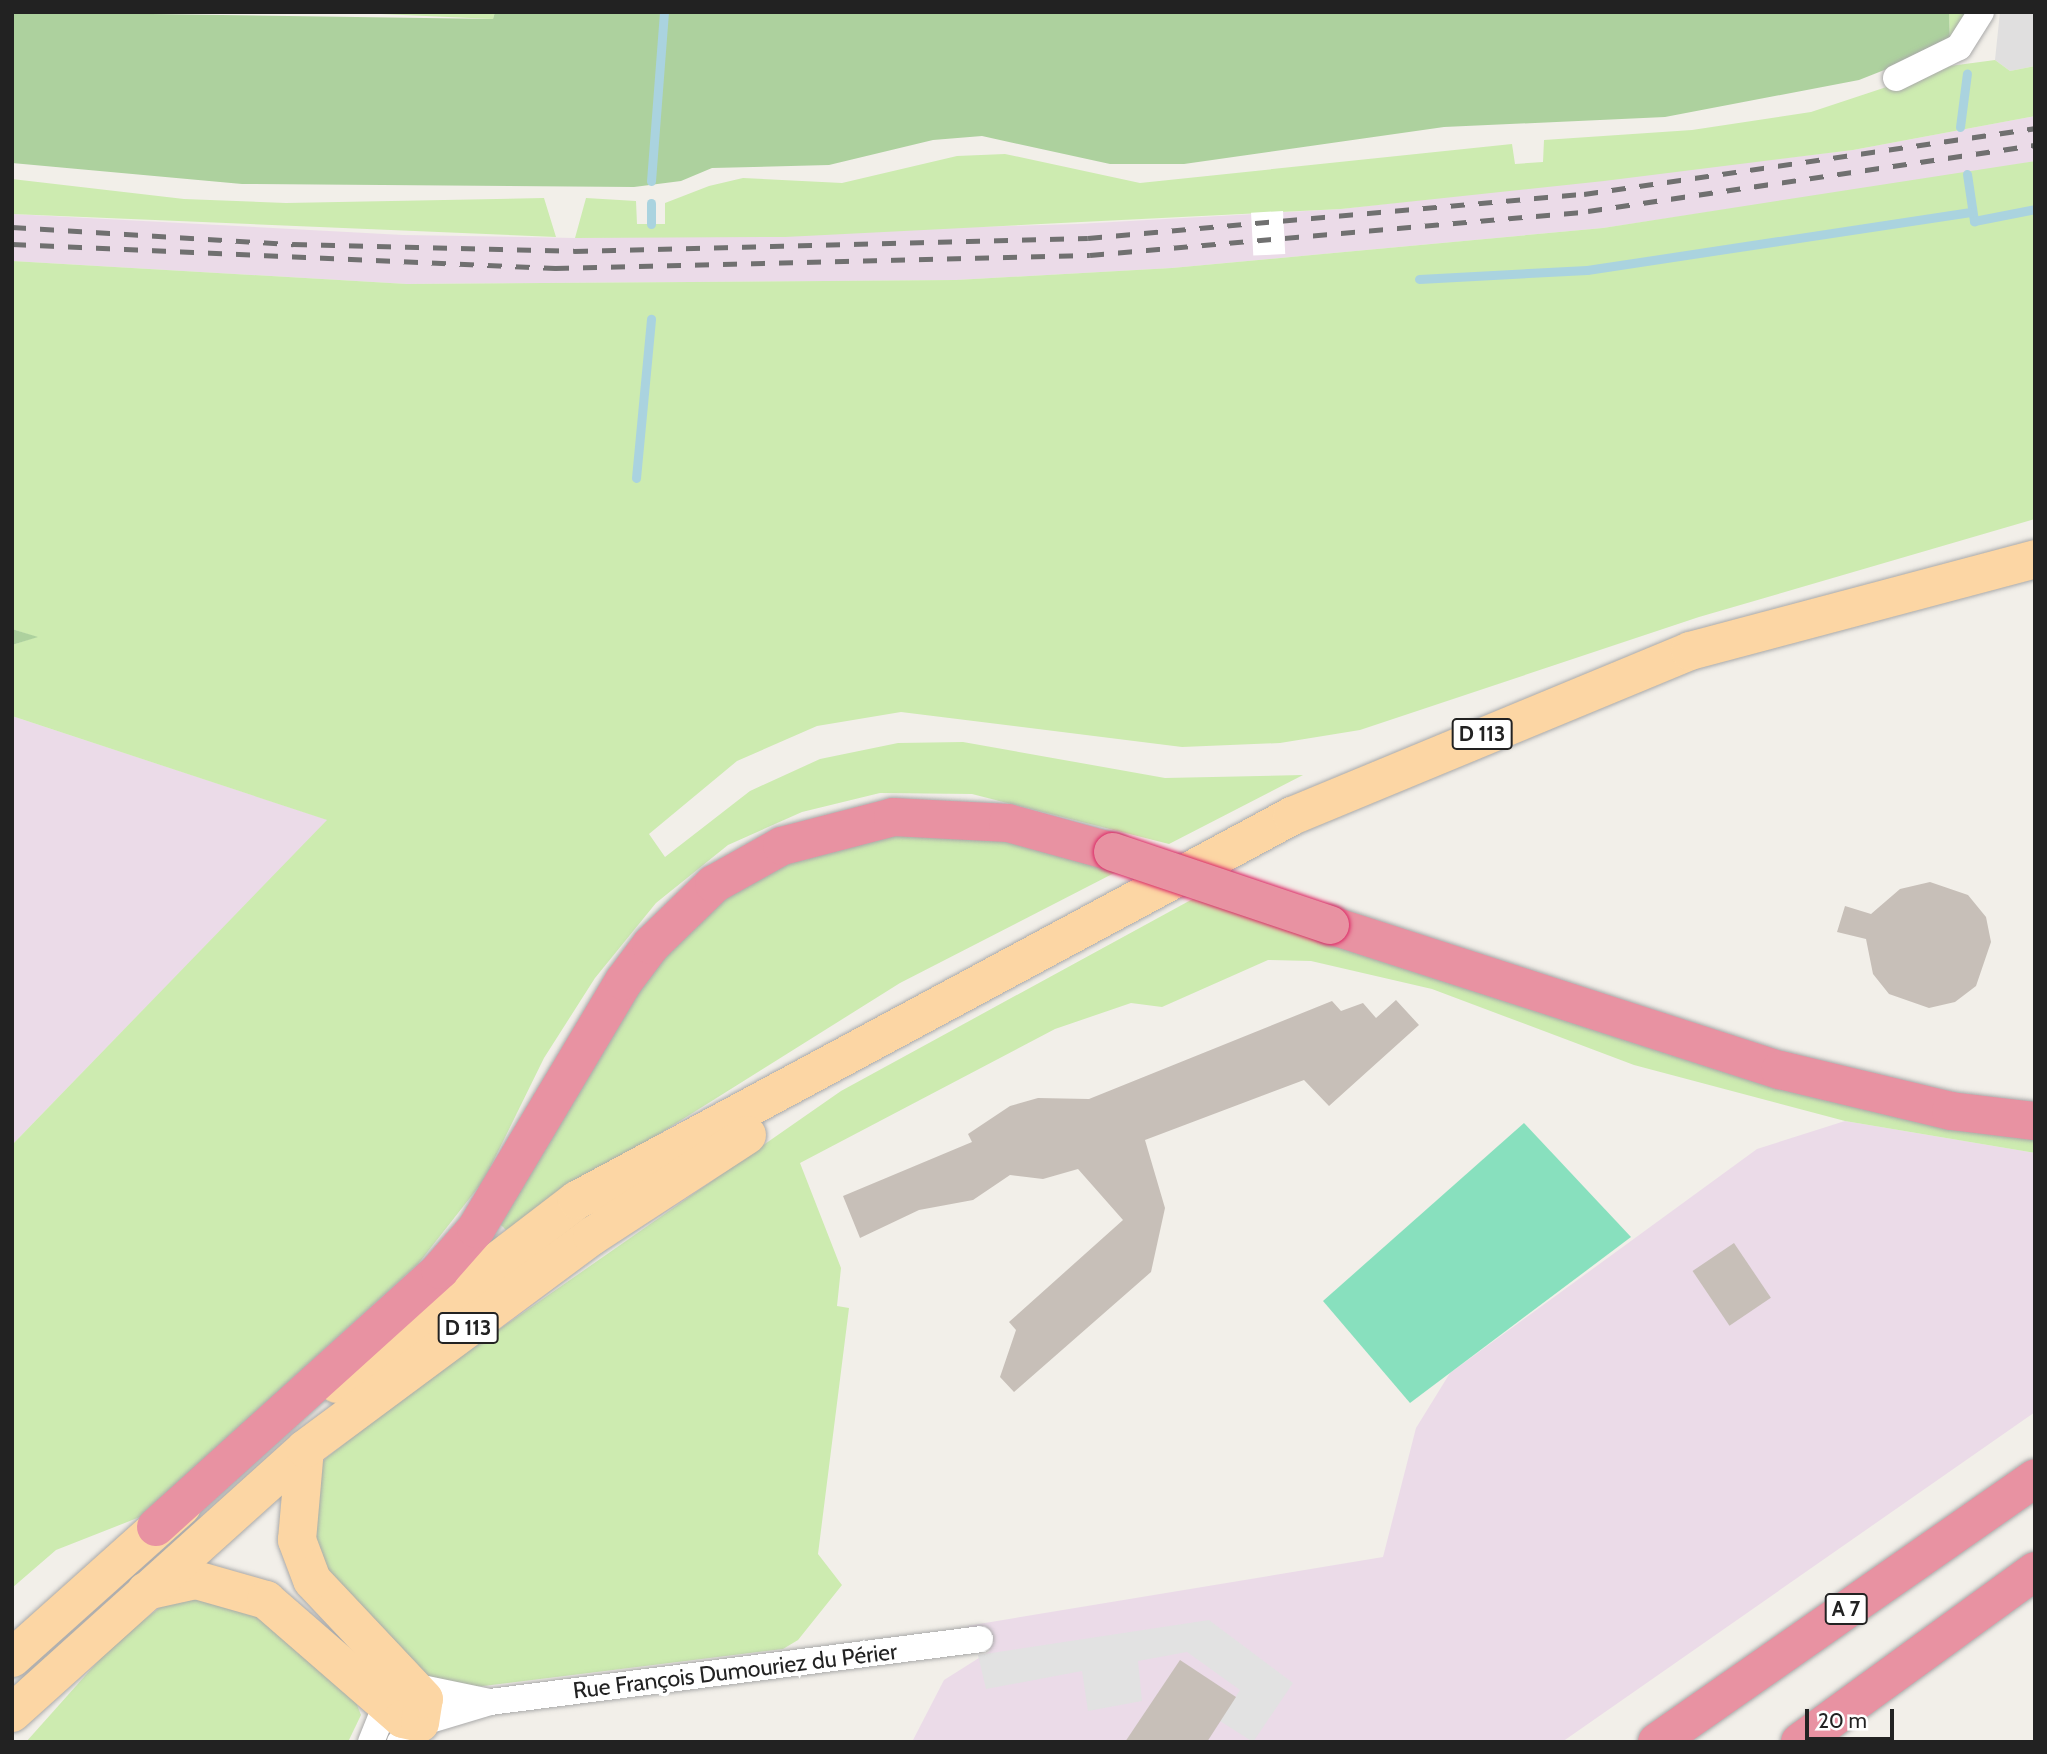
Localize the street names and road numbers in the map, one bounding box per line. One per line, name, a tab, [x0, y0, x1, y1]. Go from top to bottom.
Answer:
road number: D 113	[1450, 716, 1514, 752]
road number: D 113	[436, 1310, 500, 1346]
road number: A 7	[1823, 1592, 1869, 1626]
street label: Rue François Dumouriez du Périer	[571, 1637, 899, 1705]

